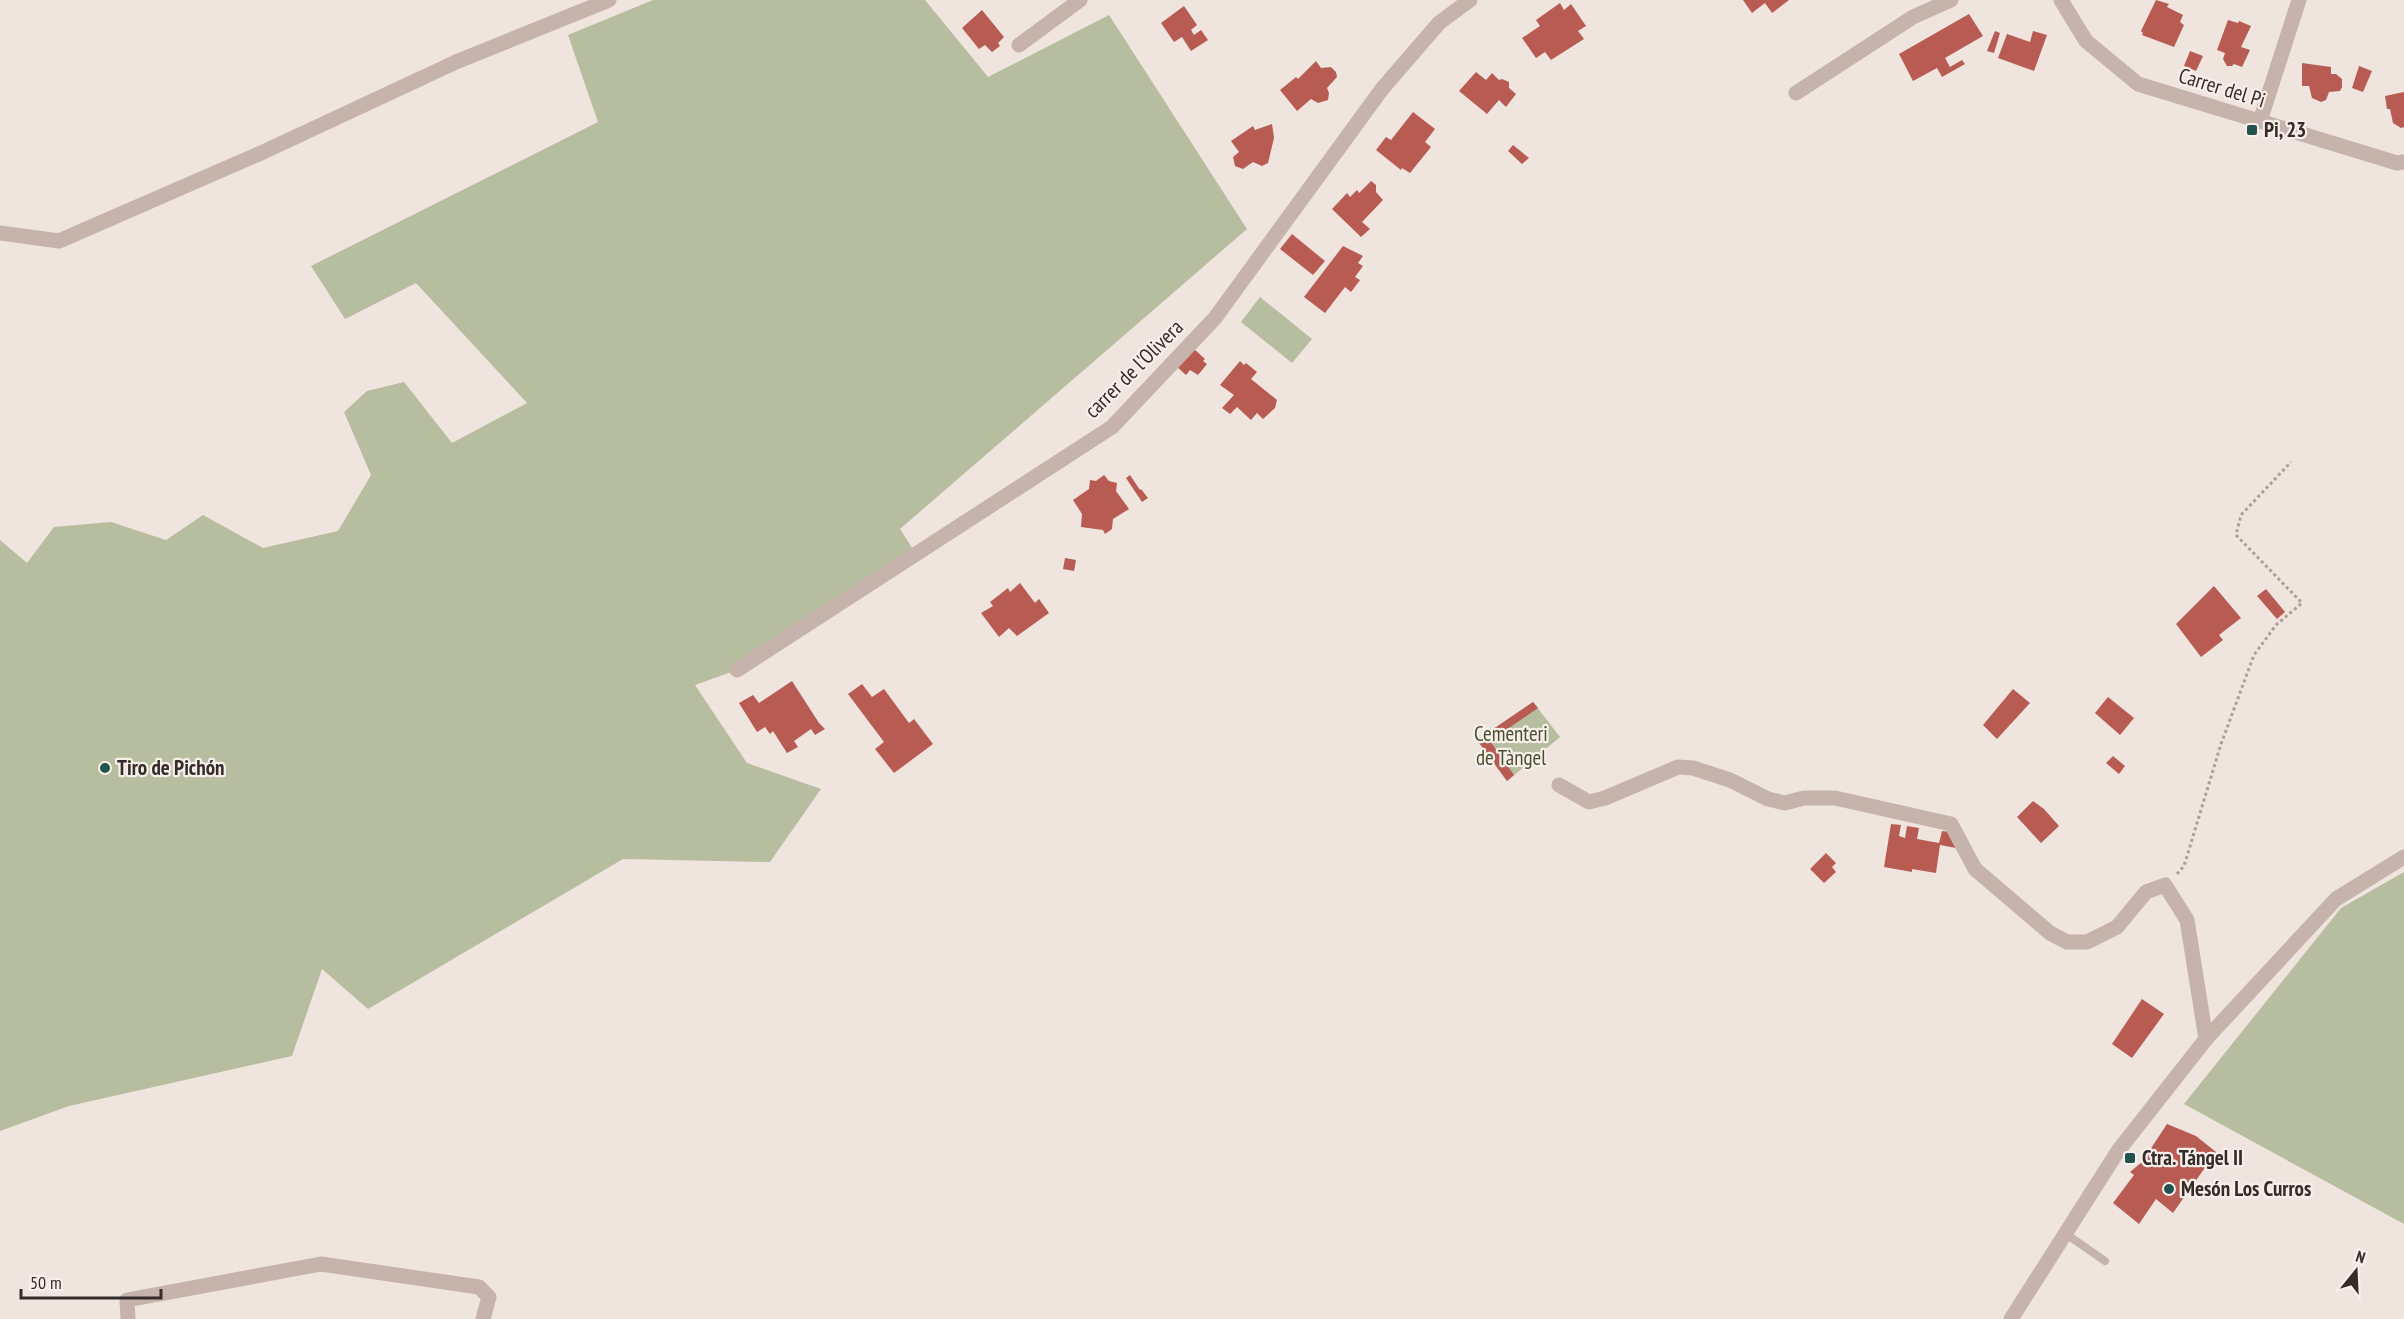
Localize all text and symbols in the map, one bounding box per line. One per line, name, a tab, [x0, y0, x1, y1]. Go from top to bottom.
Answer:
street label: Carrer del Pi	[2176, 62, 2269, 113]
place label: Pi, 23	[2264, 116, 2306, 143]
marker: Pi, 23	[2245, 123, 2259, 137]
street label: carrer de l'Olivera	[1079, 314, 1189, 424]
park label: Cementeri de Tàngel	[1474, 720, 1548, 771]
place label: Tiro de Pichón	[117, 754, 224, 781]
marker: Tiro de Pichón	[98, 761, 112, 775]
place label: Ctra. Tángel II	[2142, 1144, 2243, 1171]
marker: Ctra. Tángel II	[2123, 1151, 2137, 1165]
place label: Mesón Los Curros	[2181, 1175, 2311, 1202]
marker: Mesón Los Curros	[2162, 1182, 2176, 1196]
north arrow	[2326, 1241, 2386, 1301]
text: N	[2353, 1246, 2368, 1268]
scale bar	[21, 1262, 160, 1300]
text: 50 m	[30, 1271, 62, 1294]

